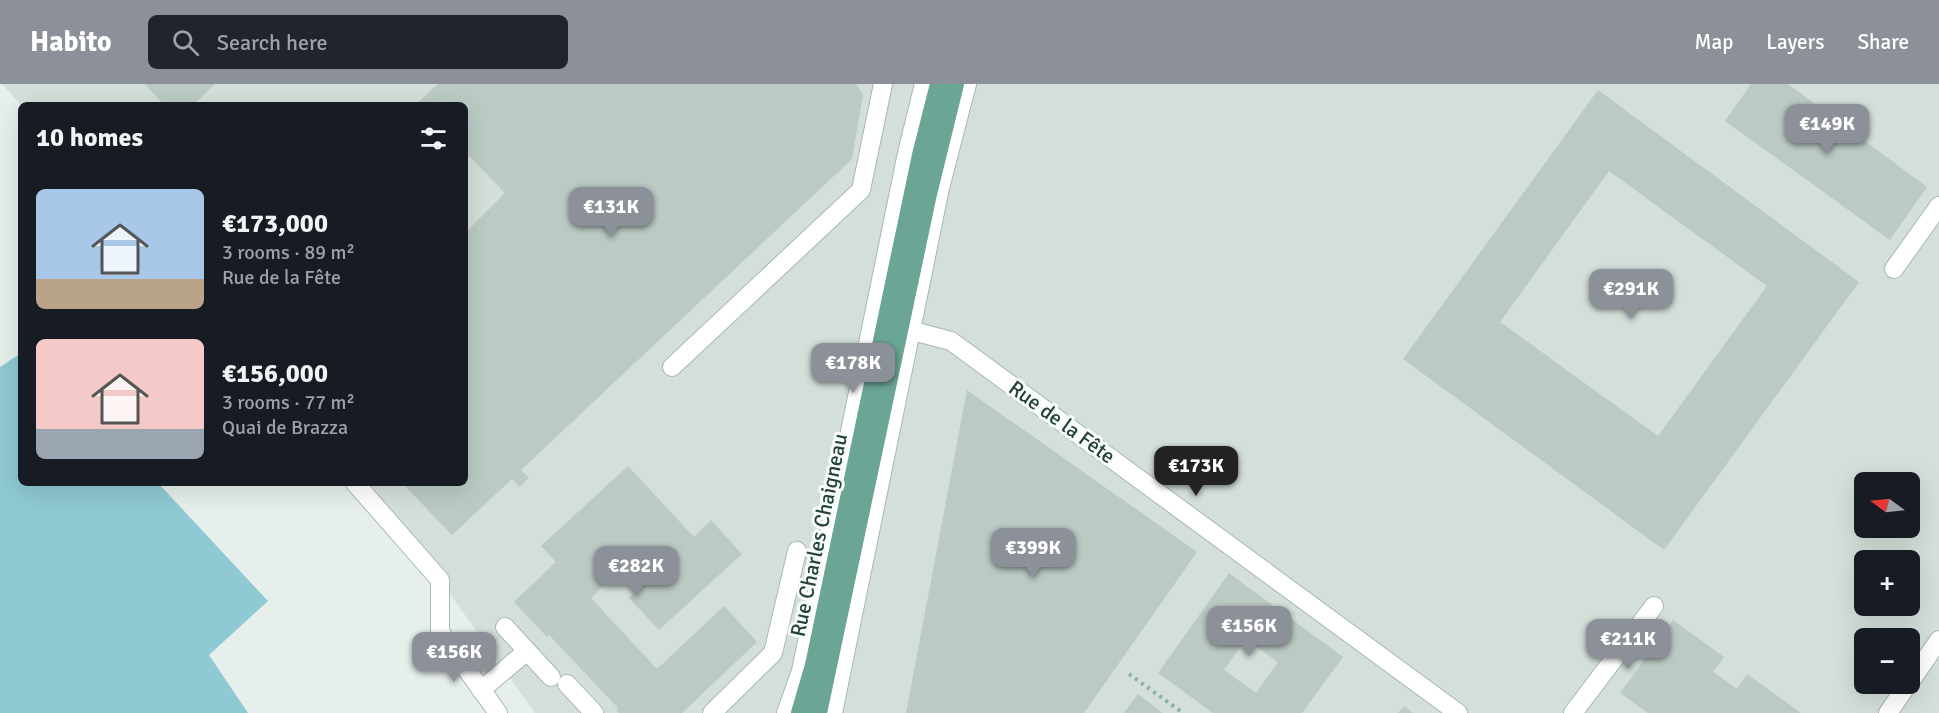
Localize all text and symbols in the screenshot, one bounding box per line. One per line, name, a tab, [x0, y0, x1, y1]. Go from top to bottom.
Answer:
search box	[148, 15, 568, 69]
text: Habito	[30, 25, 112, 59]
icon: search	[169, 26, 202, 59]
text: Search here	[217, 29, 328, 56]
text: Map	[1695, 29, 1733, 55]
text: Layers	[1766, 29, 1824, 55]
text: Share	[1857, 29, 1909, 55]
pin: €149K	[1785, 104, 1869, 155]
text: €149K	[1799, 111, 1855, 136]
text: 10 homes	[36, 122, 143, 154]
icon: filters	[417, 122, 450, 155]
pin: €131K	[569, 187, 653, 238]
text: €131K	[583, 194, 639, 219]
text: €173,000	[222, 208, 328, 240]
icon: home	[84, 213, 156, 285]
text: 3 rooms · 89 m²	[222, 240, 355, 265]
text: Rue de la Fête	[222, 265, 341, 290]
pin: €291K	[1589, 269, 1673, 320]
text: €291K	[1603, 276, 1659, 301]
pin: €178K	[811, 343, 895, 394]
text: €178K	[825, 350, 881, 375]
text: €156,000	[222, 358, 328, 390]
icon: home	[84, 363, 156, 435]
street label: Rue de la Fête	[1004, 375, 1120, 469]
text: 3 rooms · 77 m²	[222, 390, 355, 415]
text: Quai de Brazza	[222, 415, 348, 440]
street label: Rue Charles Chaigneau	[785, 431, 853, 639]
pin: €173K	[1154, 446, 1238, 497]
text: €173K	[1168, 453, 1224, 478]
north arrow	[1854, 472, 1920, 538]
map controls	[1854, 472, 1920, 694]
pin: €399K	[991, 528, 1075, 579]
text: €399K	[1005, 535, 1061, 560]
pin: €282K	[594, 546, 678, 597]
button: +	[1854, 550, 1920, 616]
text: €282K	[608, 553, 664, 578]
pin: €156K	[1207, 606, 1291, 657]
text: €156K	[1221, 613, 1277, 638]
pin: €211K	[1586, 619, 1670, 670]
text: €211K	[1600, 626, 1656, 651]
button: −	[1854, 628, 1920, 694]
pin: €156K	[412, 632, 496, 683]
text: €156K	[426, 639, 482, 664]

